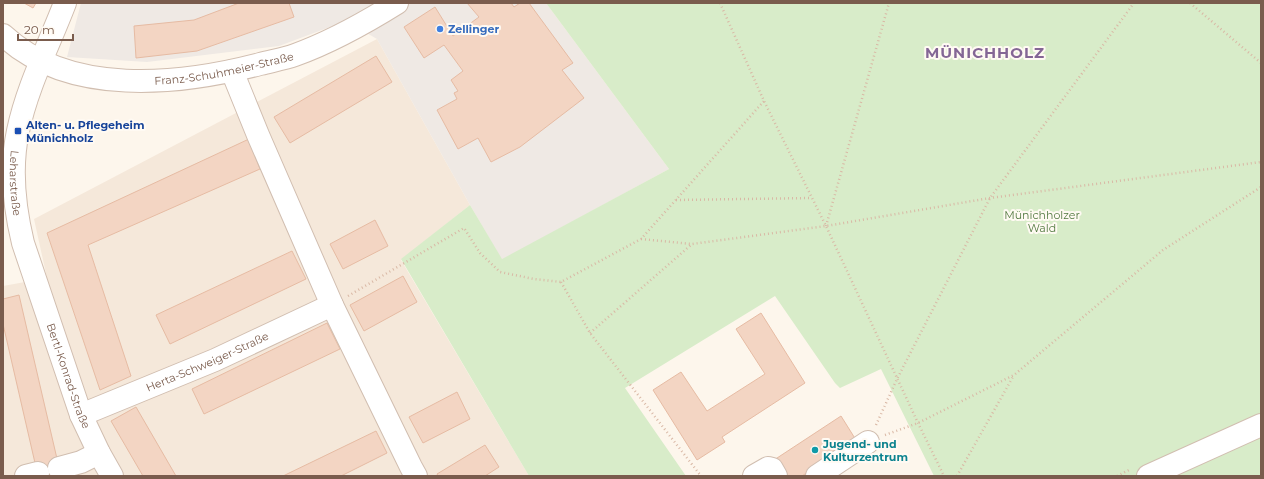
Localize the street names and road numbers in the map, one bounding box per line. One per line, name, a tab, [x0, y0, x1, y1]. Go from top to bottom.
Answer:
street label: Franz-Schuhmeier-Straße	[154, 49, 296, 88]
street label: Leharstraße	[7, 150, 24, 217]
street label: Bertl-Konrad-Straße	[44, 321, 94, 431]
street label: Herta-Schweiger-Straße	[144, 329, 271, 395]

